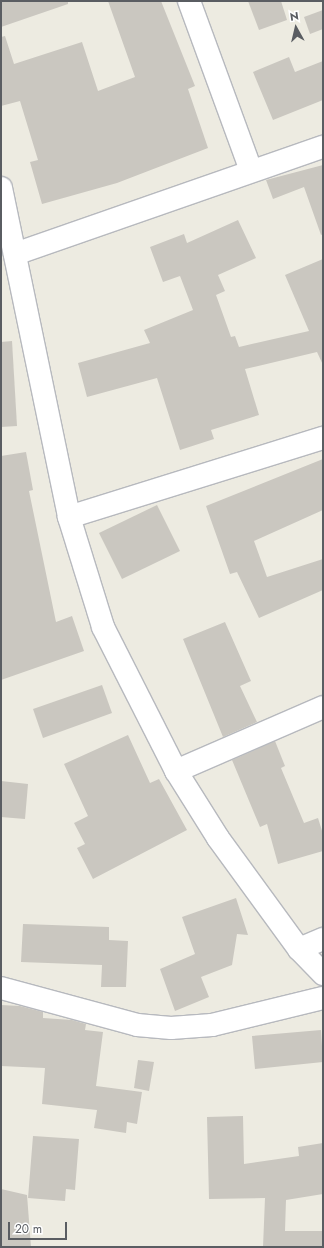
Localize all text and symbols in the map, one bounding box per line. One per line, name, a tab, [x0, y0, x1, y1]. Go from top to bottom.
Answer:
north arrow	[276, 8, 316, 48]
text: N	[289, 8, 300, 25]
scale bar	[10, 1214, 69, 1240]
text: 20 m	[15, 1220, 42, 1238]

